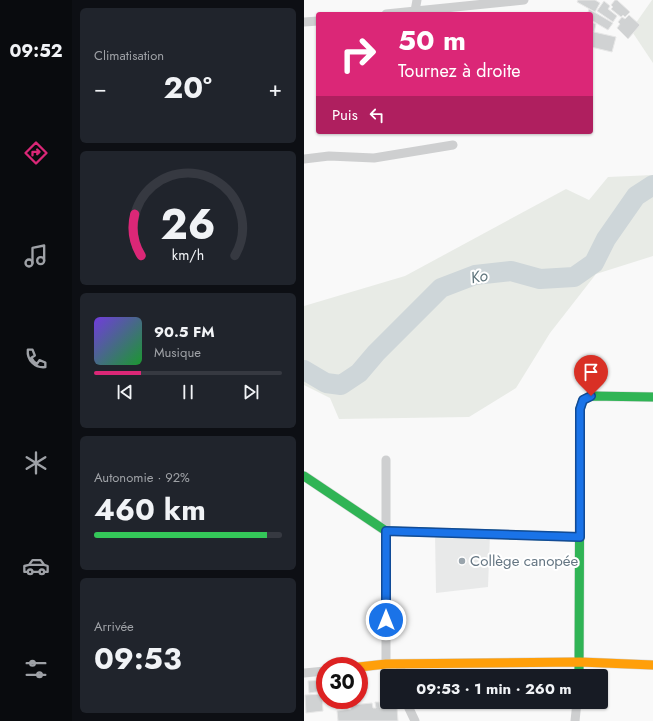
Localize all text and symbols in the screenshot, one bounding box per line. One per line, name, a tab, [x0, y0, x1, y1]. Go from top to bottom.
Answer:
text: 50 m	[398, 20, 466, 61]
icon: right	[332, 28, 384, 80]
text: 09:52	[9, 38, 63, 64]
text: Climatisation	[94, 46, 164, 65]
text: Tournez à droite	[398, 58, 521, 84]
text: 20°	[164, 66, 212, 109]
text: −	[94, 72, 107, 104]
text: +	[268, 72, 282, 104]
text: Puis	[332, 104, 358, 126]
icon: left	[366, 104, 388, 126]
icon: directions	[22, 139, 50, 167]
text: 26	[160, 194, 216, 255]
icon: music	[22, 242, 50, 270]
text: km/h	[172, 244, 204, 264]
water label: Ko	[469, 263, 490, 289]
text: 90.5 FM	[154, 321, 215, 343]
text: Musique	[154, 343, 201, 362]
icon: phone	[22, 345, 50, 373]
pin	[574, 355, 608, 396]
icon: arrive	[580, 361, 602, 383]
icon: previous	[114, 381, 136, 403]
icon: pause	[177, 381, 199, 403]
icon: next	[240, 381, 262, 403]
icon: climate	[22, 449, 50, 477]
text: Autonomie · 92%	[94, 468, 190, 487]
text: 460 km	[94, 488, 206, 531]
place label: Collège canopée	[470, 550, 579, 572]
icon: car	[22, 552, 50, 580]
marker: Collège canopée	[457, 556, 467, 566]
position arrow	[365, 599, 407, 641]
text: Arrivée	[94, 617, 134, 636]
text: 09:53	[94, 637, 182, 680]
icon: filters	[22, 655, 50, 683]
speed limit sign: 30	[316, 657, 368, 709]
text: 09:53 · 1 min · 260 m	[416, 678, 572, 700]

